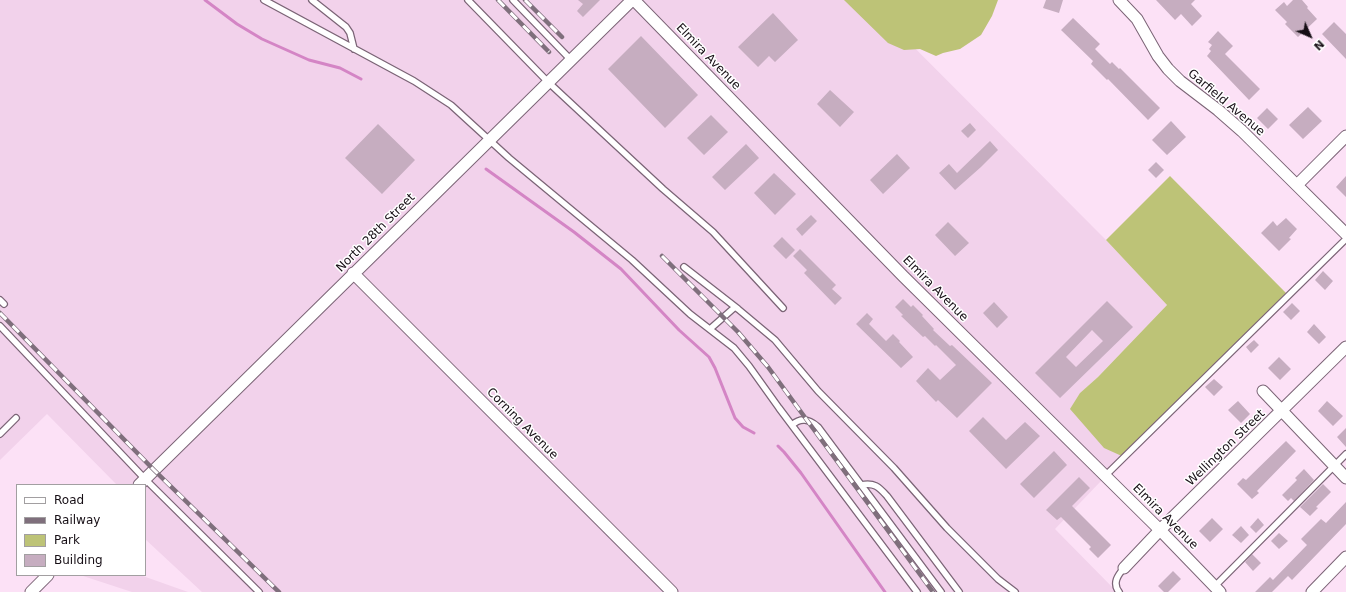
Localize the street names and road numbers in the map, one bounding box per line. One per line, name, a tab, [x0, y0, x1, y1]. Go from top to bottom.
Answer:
street label: Elmira Avenue	[673, 21, 743, 93]
street label: Garfield Avenue	[1185, 67, 1267, 139]
street label: North 28th Street	[334, 191, 418, 275]
street label: Elmira Avenue	[899, 253, 971, 325]
street label: Corning Avenue	[483, 385, 561, 463]
street label: Wellington Street	[1184, 407, 1268, 489]
street label: Elmira Avenue	[1129, 481, 1201, 553]

